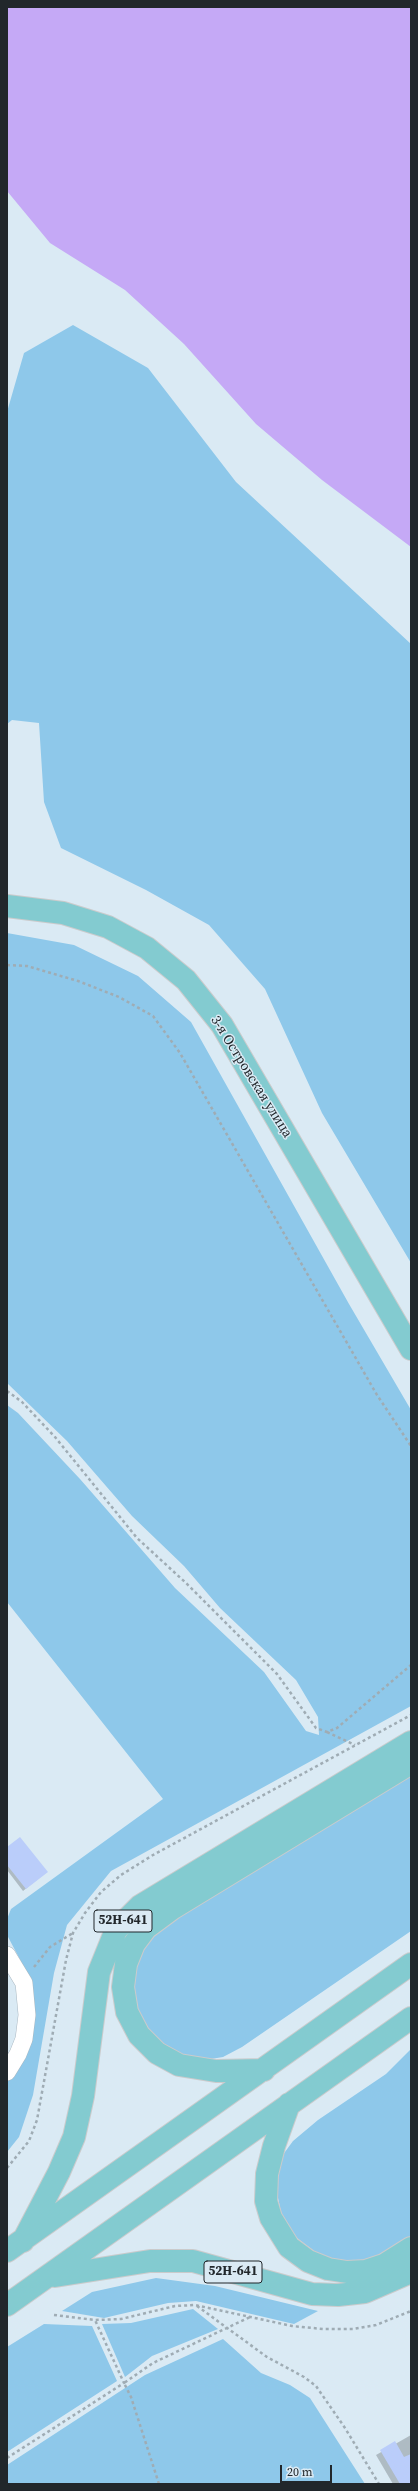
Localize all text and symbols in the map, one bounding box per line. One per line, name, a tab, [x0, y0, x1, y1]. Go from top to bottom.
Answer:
street label: 3-я Островская улица	[207, 1013, 295, 1141]
road number: 52Н-641	[94, 1910, 152, 1932]
road number: 52Н-641	[204, 2261, 262, 2283]
scale bar	[282, 2457, 334, 2483]
text: 20 m	[287, 2464, 313, 2480]

